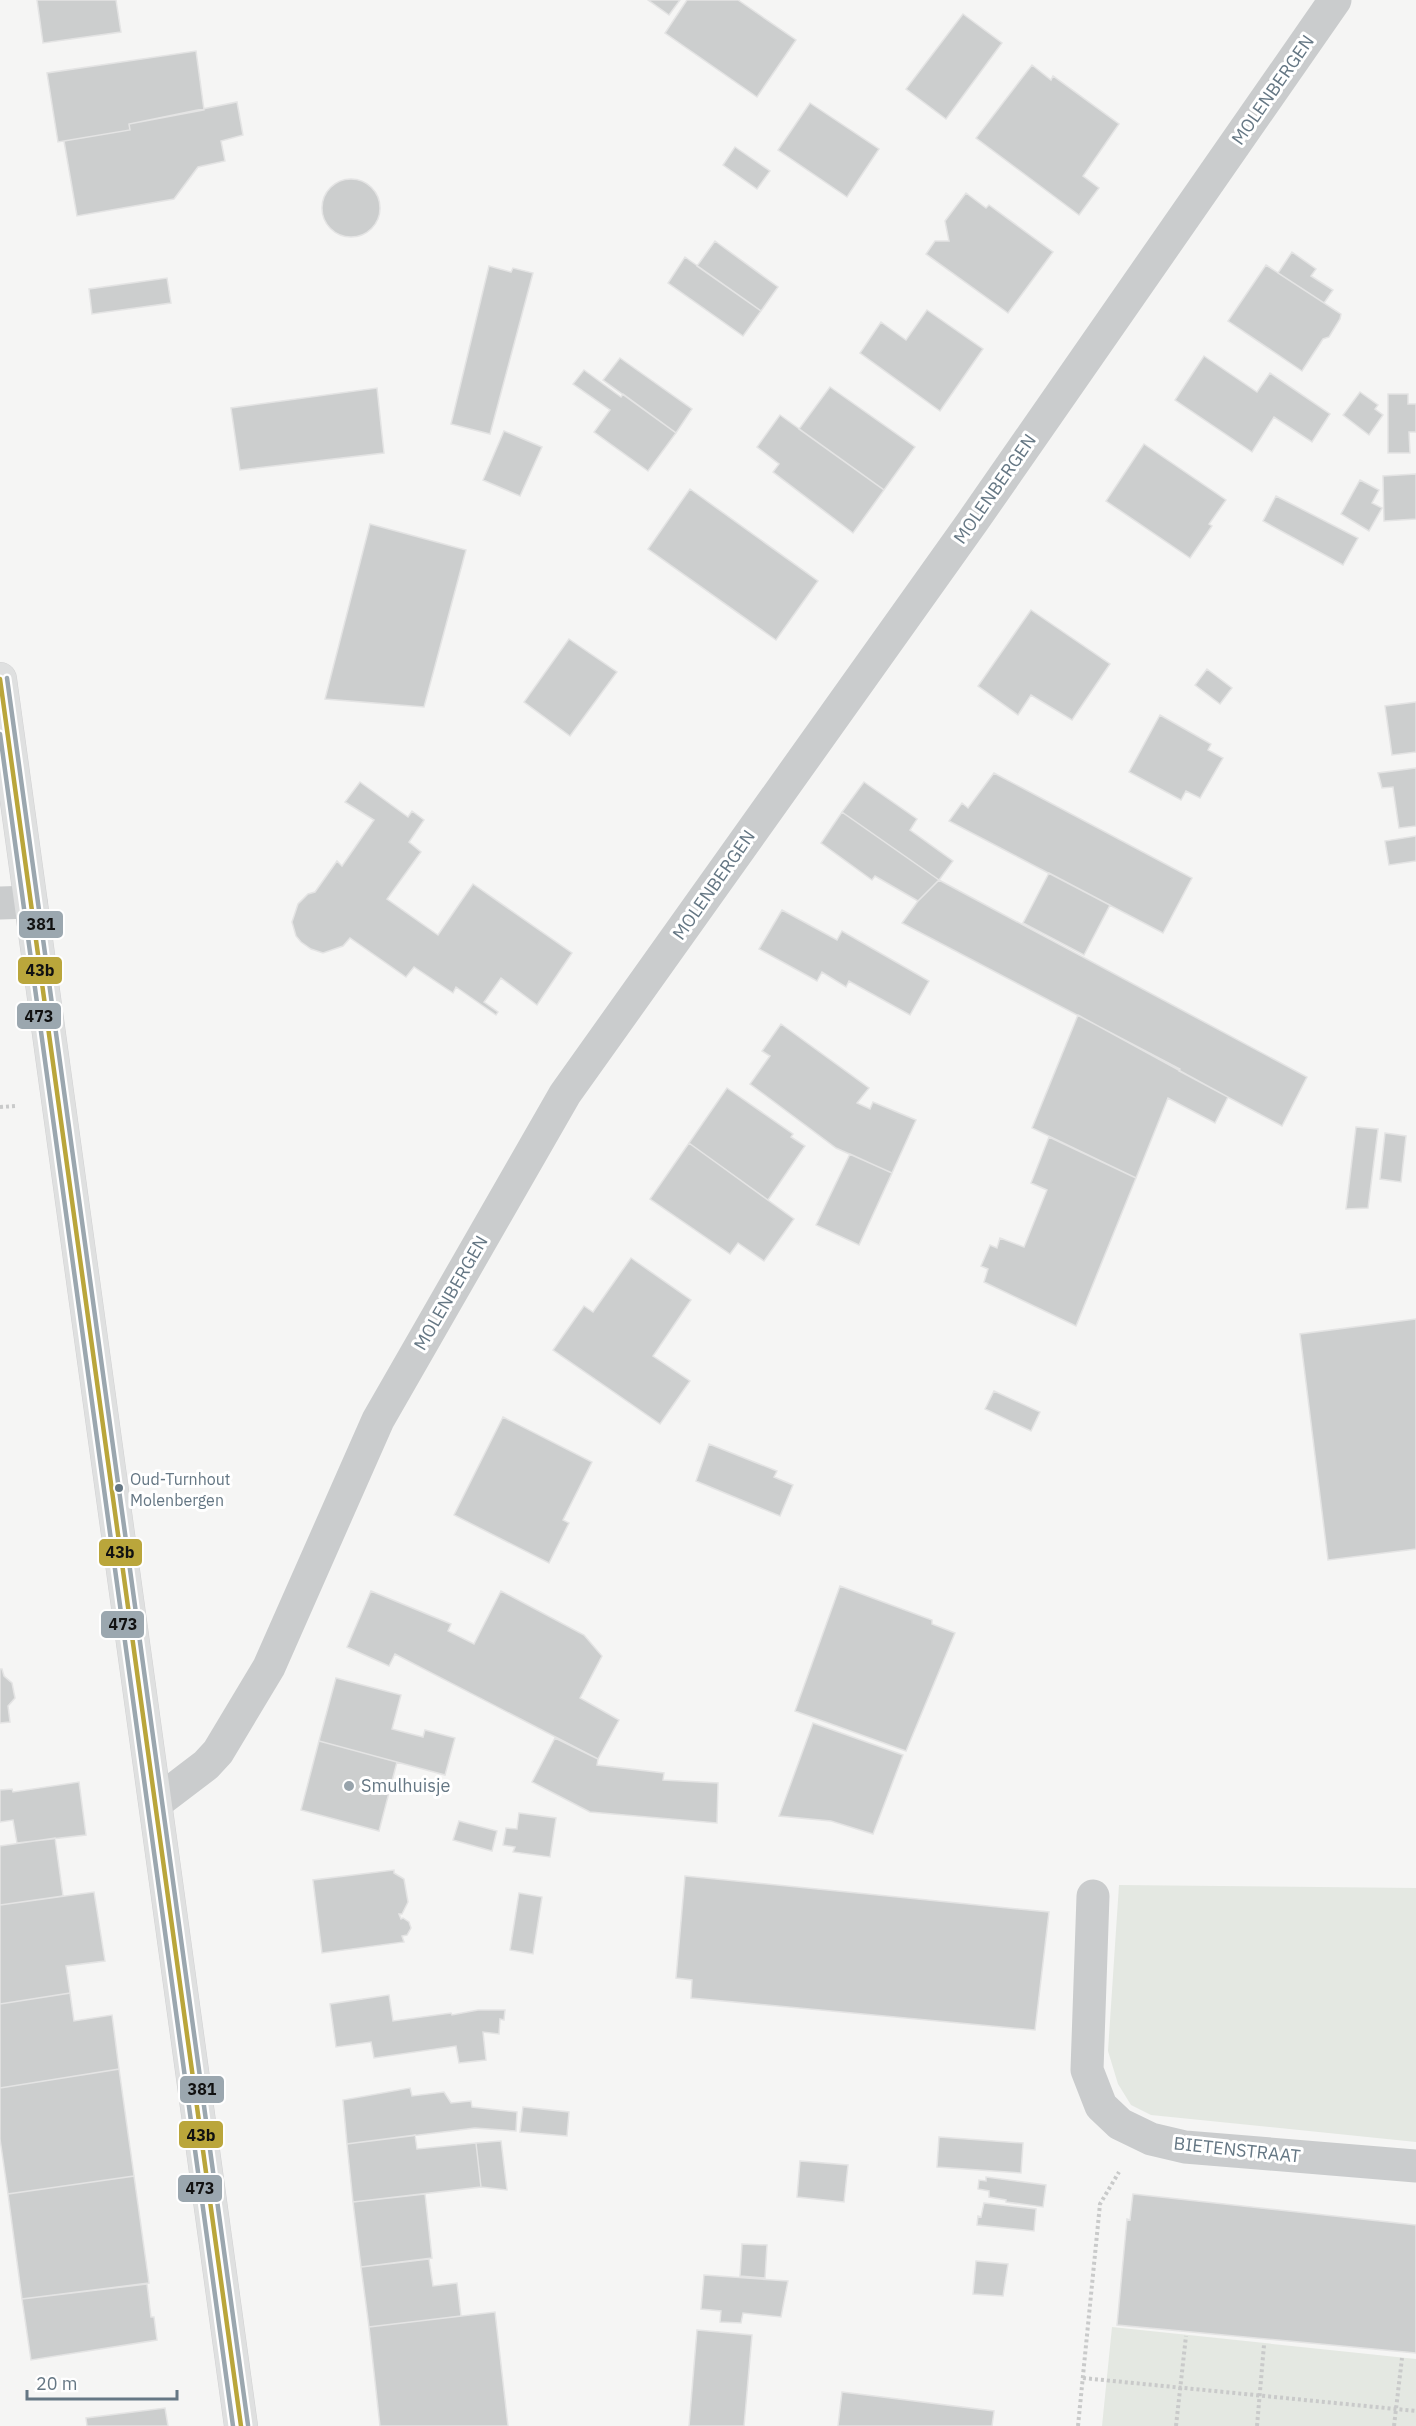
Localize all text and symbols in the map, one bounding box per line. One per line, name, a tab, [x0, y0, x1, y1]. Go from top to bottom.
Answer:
street label: MOLENBERGEN	[1226, 30, 1319, 149]
street label: MOLENBERGEN	[948, 429, 1041, 548]
street label: MOLENBERGEN	[667, 825, 760, 944]
line badge: 381	[18, 910, 64, 939]
text: 381	[27, 914, 56, 934]
line badge: 43b	[17, 956, 63, 985]
text: 43b	[26, 960, 55, 980]
line badge: 473	[16, 1002, 62, 1030]
text: 473	[25, 1006, 53, 1026]
street label: MOLENBERGEN	[408, 1231, 493, 1354]
place label: Oud-Turnhout Molenbergen	[130, 1469, 230, 1510]
marker: Oud-Turnhout Molenbergen	[113, 1482, 125, 1494]
line badge: 43b	[98, 1538, 143, 1567]
text: 43b	[106, 1542, 135, 1562]
line badge: 473	[100, 1610, 145, 1639]
text: 473	[109, 1614, 137, 1634]
place label: Smulhuisje	[361, 1774, 451, 1797]
marker: Smulhuisje	[342, 1779, 356, 1793]
line badge: 381	[179, 2075, 225, 2104]
text: 381	[188, 2079, 217, 2099]
line badge: 43b	[178, 2120, 224, 2149]
text: 43b	[187, 2125, 216, 2145]
street label: BIETENSTRAAT	[1172, 2131, 1302, 2168]
line badge: 473	[177, 2174, 223, 2203]
text: 473	[186, 2178, 214, 2198]
scale bar	[27, 2363, 177, 2401]
text: 20 m	[36, 2372, 78, 2395]

